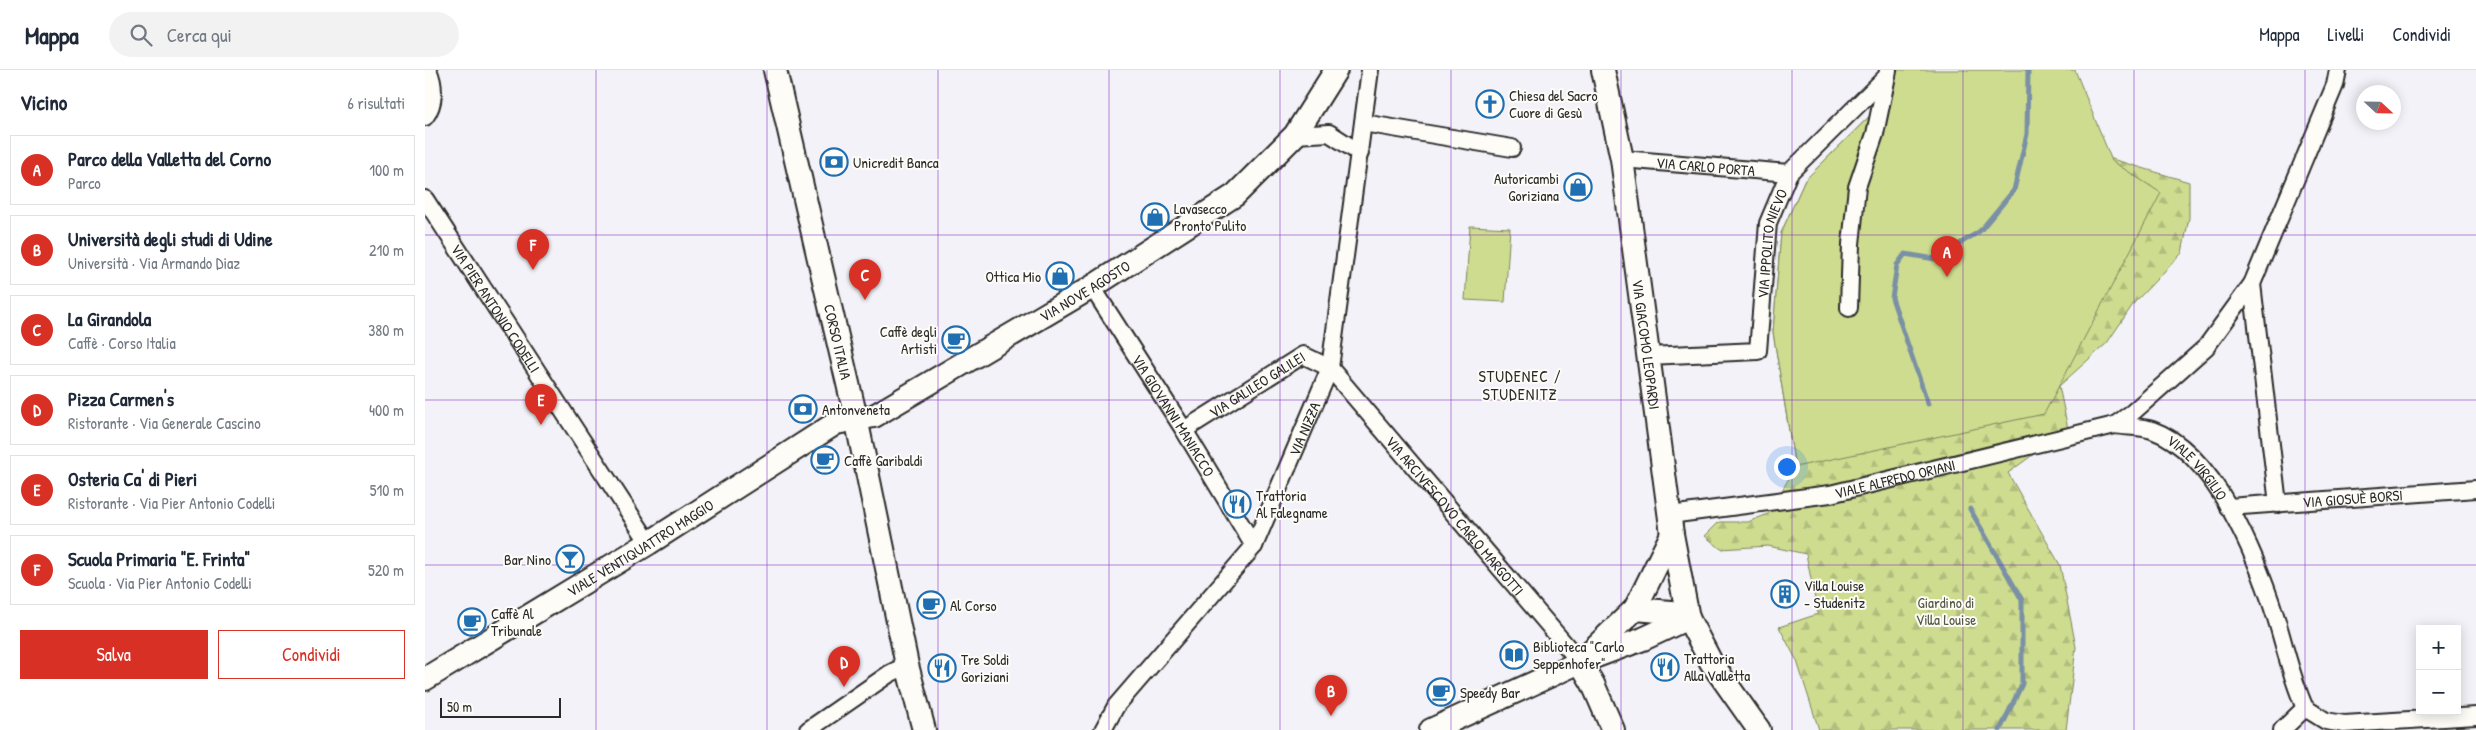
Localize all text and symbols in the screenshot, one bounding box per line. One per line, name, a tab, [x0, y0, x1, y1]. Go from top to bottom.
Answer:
search box	[109, 12, 459, 57]
text: Mappa	[25, 19, 79, 51]
icon: search	[127, 21, 155, 49]
text: Cerca qui	[167, 22, 232, 48]
text: Mappa	[2259, 22, 2300, 47]
text: Livelli	[2328, 22, 2364, 47]
text: Condividi	[2392, 22, 2451, 47]
place label: Chiesa del Sacro Cuore di Gesù	[1509, 85, 1598, 123]
north arrow	[2356, 85, 2401, 130]
text: Vicino	[20, 88, 67, 117]
church icon: Chiesa del Sacro Cuore di Gesù	[1475, 89, 1505, 119]
text: 6 risultati	[348, 92, 405, 114]
text: Parco della Valletta del Corno	[68, 146, 271, 172]
bank icon: Unicredit Banca	[819, 147, 849, 177]
street label: VIA CARLO PORTA	[1655, 151, 1757, 181]
place label: Unicredit Banca	[853, 152, 939, 173]
text: A	[33, 159, 41, 181]
text: 100 m	[369, 159, 404, 181]
place label: Autoricambi Goriziana	[1494, 168, 1559, 206]
text: Parco	[68, 172, 101, 194]
shop icon: Autoricambi Goriziana	[1563, 172, 1593, 202]
street label: VIA IPPOLITO NIEVO	[1752, 185, 1792, 299]
place label: Lavasecco Pronto Pulito	[1174, 198, 1246, 236]
shop icon: Lavasecco Pronto Pulito	[1140, 202, 1170, 232]
text: Università degli studi di Udine	[68, 226, 273, 252]
pin: F	[517, 229, 549, 270]
pin: A	[1931, 236, 1963, 277]
text: B	[33, 239, 41, 261]
text: 210 m	[369, 239, 404, 261]
street label: VIA PIER ANTONIO CODELLI	[446, 240, 546, 376]
text: Università · Via Armando Diaz	[68, 252, 240, 274]
street label: VIA NOVE AGOSTO	[1035, 255, 1134, 326]
pin: C	[849, 259, 881, 300]
shop icon: Ottica Mio	[1045, 261, 1075, 291]
place label: Ottica Mio	[985, 266, 1041, 287]
street label: VIA GIACOMO LEOPARDI	[1628, 278, 1666, 411]
street label: CORSO ITALIA	[819, 302, 857, 382]
text: La Girandola	[68, 306, 151, 332]
text: C	[33, 319, 41, 341]
text: 380 m	[368, 319, 404, 341]
place label: Caffè degli Artisti	[880, 321, 937, 359]
cafe icon: Caffè degli Artisti	[941, 325, 971, 355]
text: Caffè · Corso Italia	[68, 332, 176, 354]
street label: VIA GALILEO GALILEI	[1205, 346, 1309, 422]
street label: VIA GIOVANNI MANIACCO	[1127, 350, 1220, 480]
district label: STUDENEC / STUDENITZ	[1478, 365, 1562, 405]
pin: E	[525, 384, 557, 425]
text: Pizza Carmen's	[68, 386, 174, 412]
bank icon: Antonveneta	[788, 394, 818, 424]
street label: VIA NIZZA	[1283, 398, 1325, 459]
text: D	[33, 399, 41, 421]
text: 400 m	[369, 399, 404, 421]
place label: Antonveneta	[822, 399, 890, 420]
text: Ristorante · Via Generale Cascino	[68, 412, 261, 434]
street label: VIALE VIRGILIO	[2163, 429, 2233, 504]
street label: VIA ARCIVESCOVO CARLO MARGOTTI	[1381, 431, 1529, 600]
cafe icon: Caffè Garibaldi	[810, 445, 840, 475]
place label: Caffè Garibaldi	[844, 450, 923, 471]
your location	[1774, 454, 1800, 480]
street label: VIALE ALFREDO ORIANI	[1832, 454, 1957, 503]
text: Osteria Ca' di Pieri	[68, 466, 197, 492]
text: E	[33, 479, 41, 501]
text: 510 m	[370, 479, 404, 501]
street label: VIA GIOSUÈ BORSI	[2302, 484, 2403, 512]
place label: Trattoria Al Falegname	[1256, 485, 1328, 523]
restaurant icon: Trattoria Al Falegname	[1222, 489, 1252, 519]
text: Ristorante · Via Pier Antonio Codelli	[68, 492, 275, 514]
street label: VIALE VENTIQUATTRO MAGGIO	[563, 494, 717, 601]
bar icon: Bar Nino	[555, 544, 585, 574]
text: Scuola Primaria "E. Frinta"	[68, 546, 250, 572]
place label: Bar Nino	[504, 549, 551, 570]
text: F	[34, 559, 40, 581]
text: 520 m	[368, 559, 404, 581]
text: Scuola · Via Pier Antonio Codelli	[68, 572, 252, 594]
place label: Villa Louise - Studenitz	[1804, 575, 1866, 613]
building icon: Villa Louise - Studenitz	[1770, 579, 1800, 609]
cafe icon: Al Corso	[916, 590, 946, 620]
park label: Giardino di Villa Louise	[1916, 592, 1976, 630]
place label: Al Corso	[950, 595, 997, 616]
place label: Caffè Al Tribunale	[491, 603, 542, 641]
cafe icon: Caffè Al Tribunale	[457, 607, 487, 637]
map controls	[2416, 625, 2461, 715]
button: +	[2416, 625, 2461, 670]
button: Salva	[20, 630, 208, 679]
button: Condividi	[218, 630, 405, 679]
place label: Biblioteca "Carlo Seppenhofer"	[1533, 636, 1624, 674]
library icon: Biblioteca "Carlo Seppenhofer"	[1499, 640, 1529, 670]
pin: D	[828, 646, 860, 687]
place label: Trattoria Alla Valletta	[1684, 648, 1750, 686]
place label: Tre Soldi Goriziani	[961, 649, 1009, 687]
restaurant icon: Trattoria Alla Valletta	[1650, 652, 1680, 682]
restaurant icon: Tre Soldi Goriziani	[927, 653, 957, 683]
button: −	[2416, 670, 2461, 715]
pin: B	[1315, 675, 1347, 716]
cafe icon: Speedy Bar	[1426, 677, 1456, 707]
place label: Speedy Bar	[1460, 682, 1520, 703]
scale bar	[440, 695, 561, 718]
text: 50 m	[447, 697, 472, 716]

